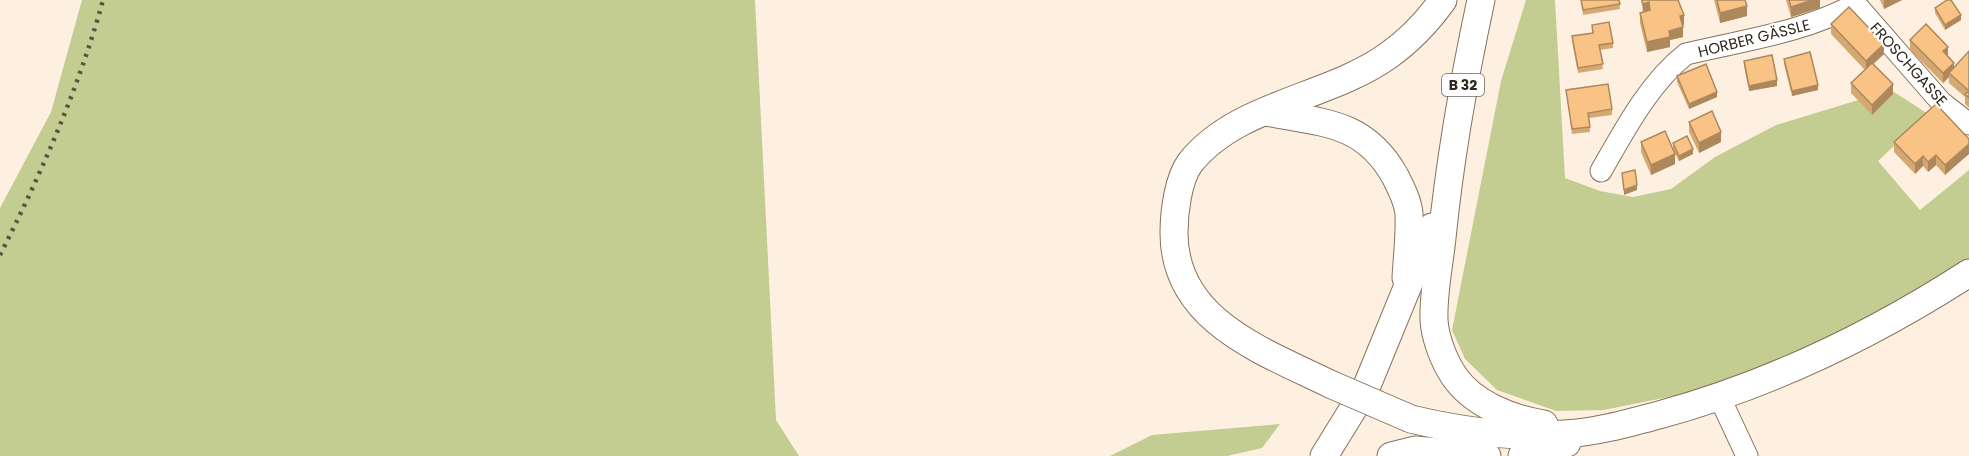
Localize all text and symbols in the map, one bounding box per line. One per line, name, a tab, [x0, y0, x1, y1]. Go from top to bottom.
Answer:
street label: HORBER GÄSSLE	[1696, 14, 1812, 62]
street label: FROSCHGASSE	[1866, 17, 1952, 111]
road number: B 32	[1442, 74, 1484, 96]

